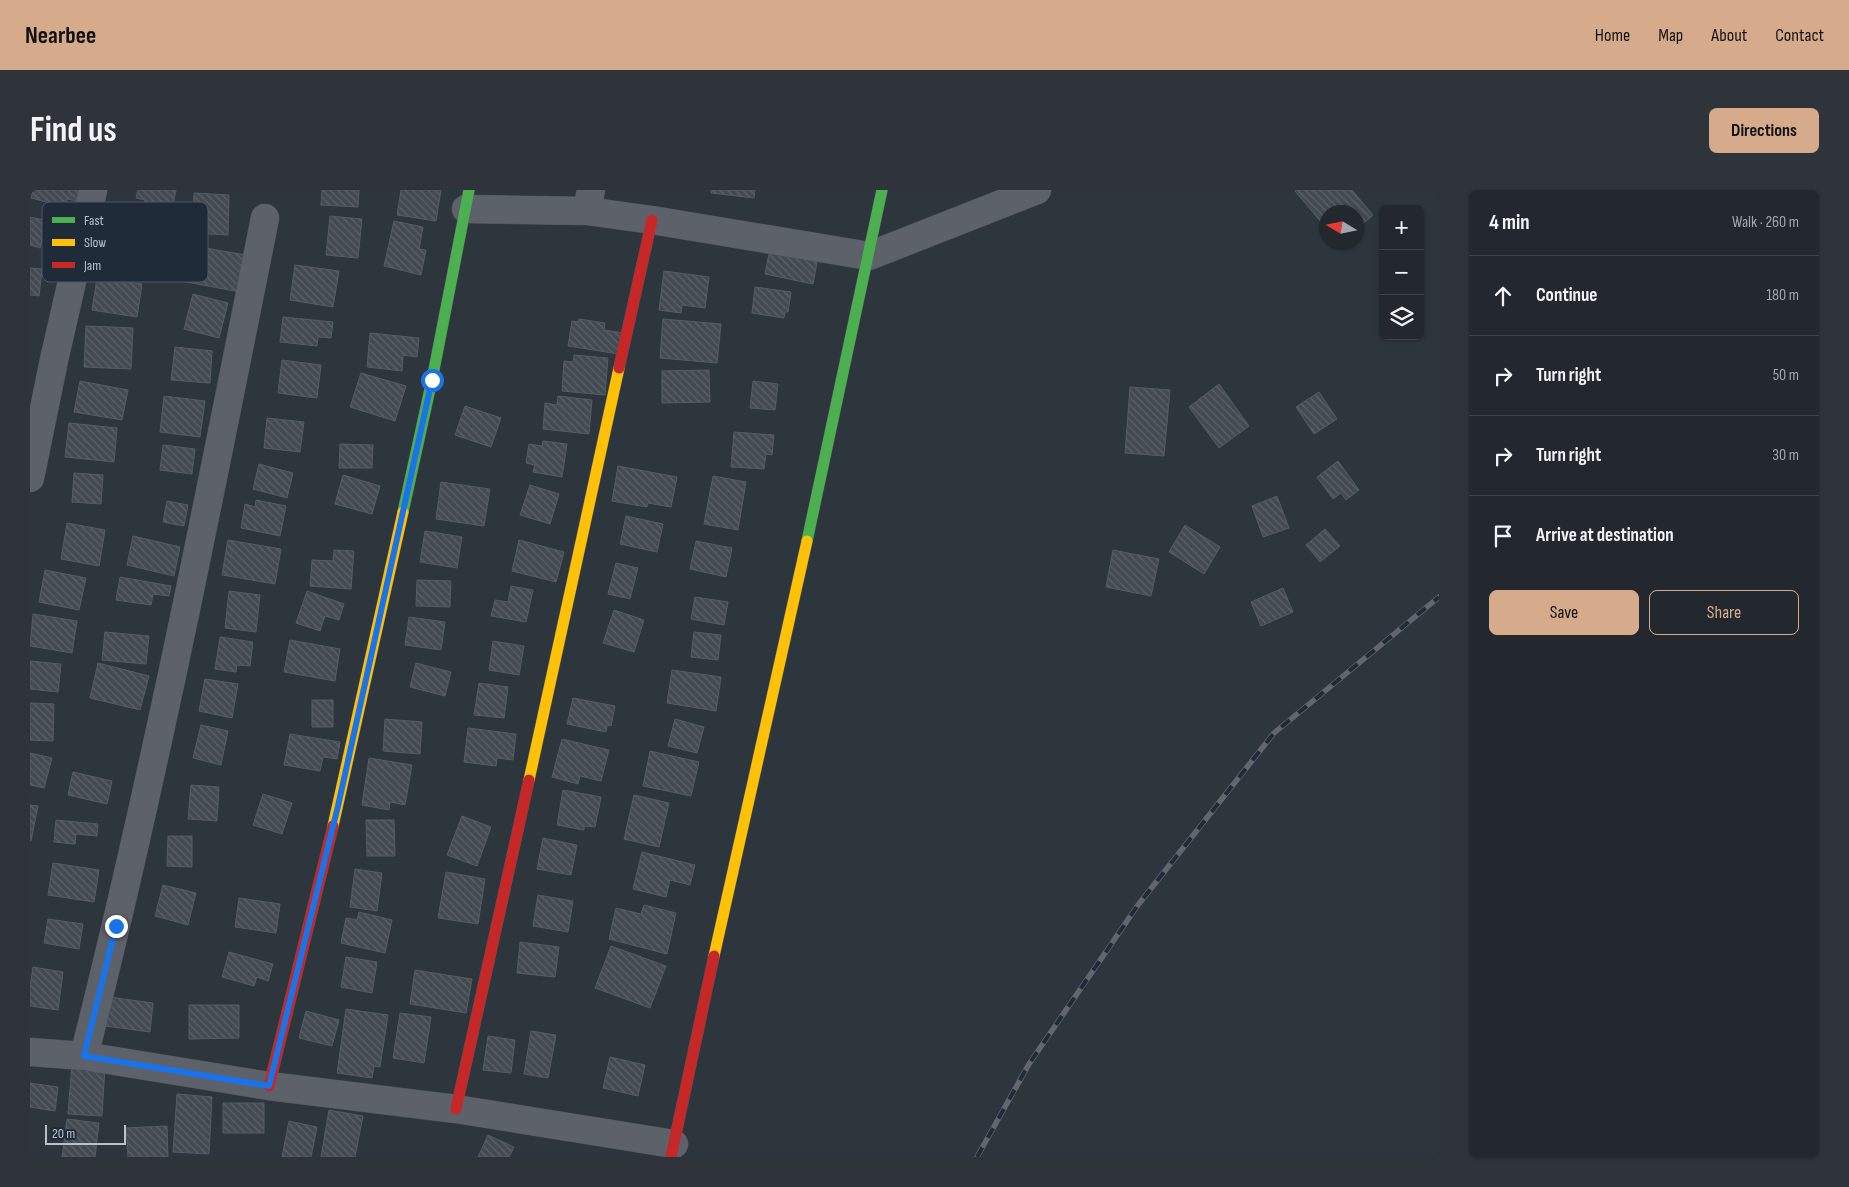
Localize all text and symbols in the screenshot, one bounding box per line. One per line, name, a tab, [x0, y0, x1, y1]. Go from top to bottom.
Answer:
text: Nearbee	[25, 21, 96, 50]
text: Home	[1595, 25, 1630, 46]
text: Map	[1658, 25, 1683, 46]
text: About	[1711, 25, 1747, 46]
text: Contact	[1775, 25, 1824, 46]
button: Directions	[1709, 108, 1819, 153]
text: Find us	[30, 109, 117, 152]
legend	[42, 202, 208, 282]
north arrow	[1319, 205, 1364, 250]
map controls	[1379, 205, 1424, 340]
button: +	[1379, 205, 1424, 250]
text: 4 min	[1489, 210, 1530, 235]
text: Fast	[84, 212, 104, 229]
text: Walk · 260 m	[1732, 213, 1799, 232]
text: Slow	[84, 234, 106, 251]
button: −	[1379, 250, 1424, 295]
text: Jam	[83, 257, 101, 274]
icon: ahead	[1489, 282, 1517, 310]
text: Continue	[1536, 284, 1597, 307]
text: 180 m	[1766, 286, 1799, 305]
button: layers	[1379, 295, 1424, 340]
icon: right	[1489, 362, 1517, 390]
text: Turn right	[1536, 364, 1601, 387]
text: 50 m	[1773, 366, 1799, 385]
route start	[421, 369, 444, 392]
icon: right	[1489, 442, 1517, 470]
text: Turn right	[1536, 444, 1601, 467]
text: 30 m	[1772, 446, 1799, 465]
icon: arrive	[1489, 522, 1517, 550]
text: Arrive at destination	[1536, 524, 1674, 547]
button: Save	[1489, 590, 1639, 635]
button: Share	[1649, 590, 1799, 635]
route end	[105, 915, 128, 938]
scale bar	[45, 1122, 126, 1145]
text: 20 m	[52, 1125, 75, 1142]

